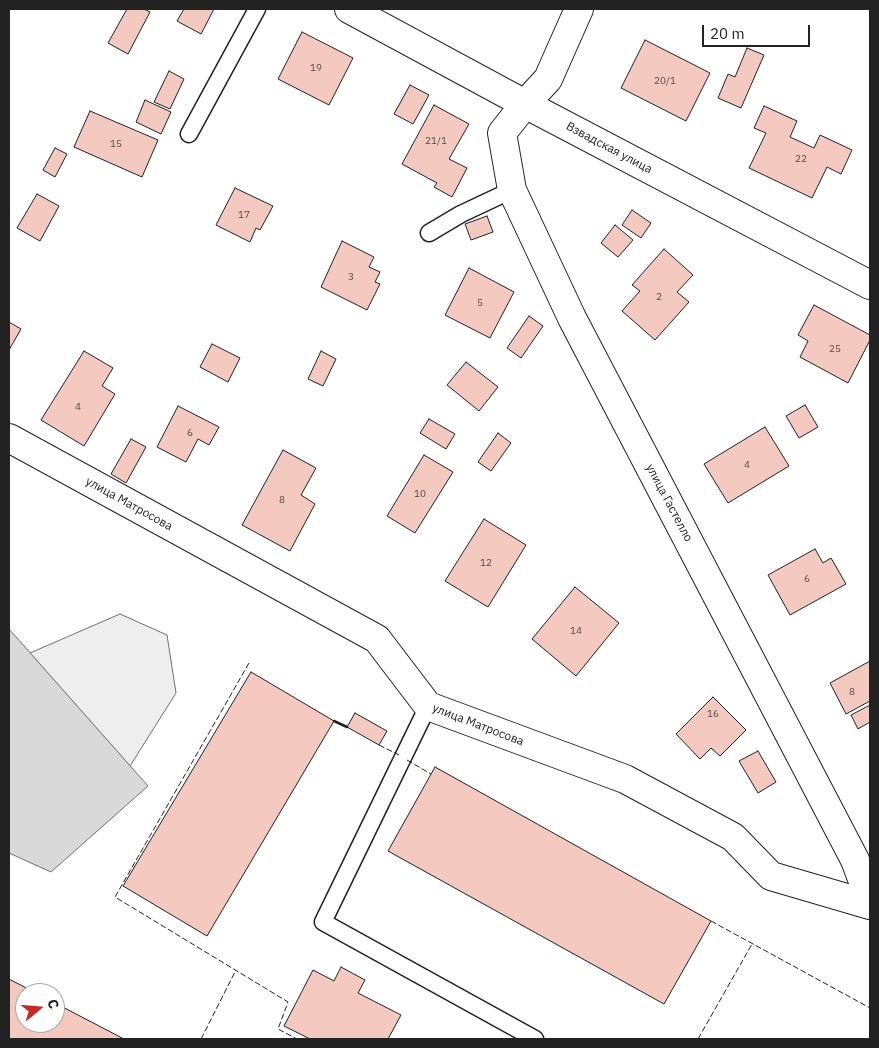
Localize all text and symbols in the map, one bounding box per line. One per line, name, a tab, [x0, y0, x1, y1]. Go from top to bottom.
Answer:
scale bar	[704, 15, 812, 47]
text: 20 m	[710, 24, 745, 43]
house number: 19	[310, 62, 322, 74]
house number: 20/1	[654, 75, 676, 87]
street label: Взвадская улица	[563, 119, 655, 177]
house number: 21/1	[425, 135, 447, 147]
house number: 15	[110, 138, 122, 150]
house number: 22	[795, 153, 807, 165]
house number: 17	[238, 209, 250, 221]
house number: 3	[348, 271, 354, 283]
house number: 2	[656, 291, 662, 303]
house number: 5	[477, 297, 483, 309]
house number: 25	[829, 343, 841, 355]
house number: 4	[75, 401, 81, 413]
house number: 6	[187, 427, 193, 439]
house number: 4	[744, 459, 750, 471]
street label: улица Гастелло	[642, 462, 696, 544]
street label: улица Матросова	[83, 474, 175, 534]
house number: 10	[414, 488, 426, 500]
house number: 8	[279, 494, 285, 506]
house number: 12	[480, 557, 492, 569]
house number: 6	[804, 573, 810, 585]
house number: 14	[570, 625, 582, 637]
house number: 8	[849, 686, 855, 698]
street label: улица Матросова	[430, 701, 526, 749]
house number: 16	[707, 708, 719, 720]
north arrow	[15, 983, 65, 1033]
text: С	[43, 997, 63, 1011]

